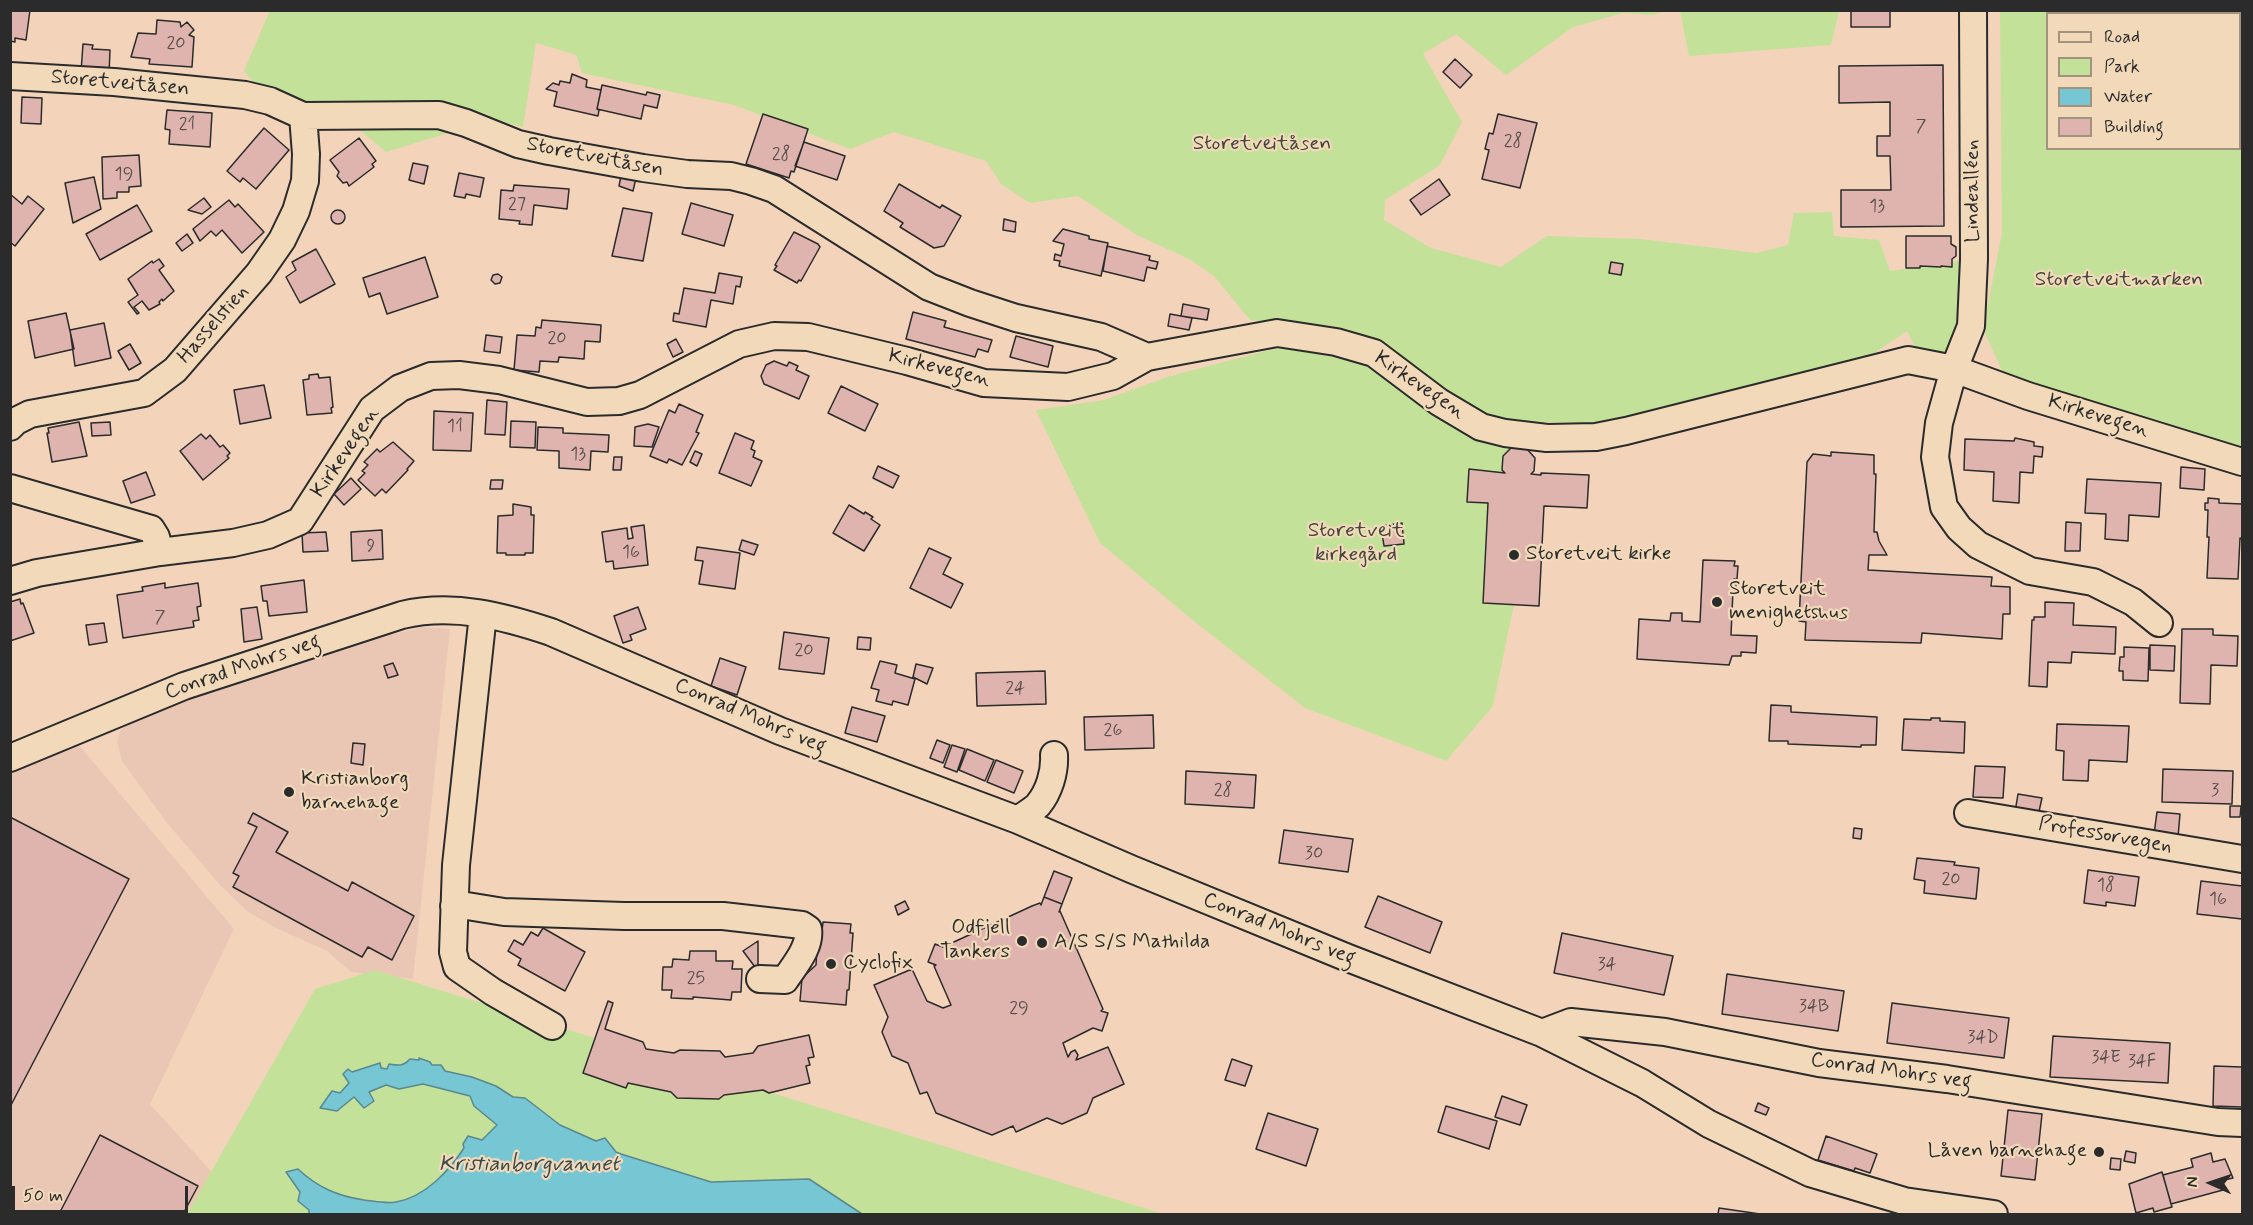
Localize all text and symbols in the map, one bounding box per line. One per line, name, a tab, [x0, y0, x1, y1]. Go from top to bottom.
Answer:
legend	[2046, 12, 2241, 150]
text: Road	[2104, 25, 2140, 49]
house number: 20	[166, 33, 186, 55]
text: Park	[2104, 55, 2140, 79]
street label: Storetveitåsen	[50, 65, 190, 103]
text: Water	[2104, 85, 2152, 109]
house number: 21	[179, 114, 195, 136]
text: Building	[2104, 115, 2164, 139]
house number: 7	[1916, 116, 1926, 138]
house number: 28	[1504, 131, 1522, 153]
street label: Storetveitåsen	[525, 132, 665, 184]
park label: Storetveitåsen	[1193, 132, 1331, 158]
street label: Lindealléen	[1961, 139, 1987, 243]
house number: 28	[772, 144, 790, 166]
house number: 19	[115, 164, 133, 186]
house number: 27	[508, 194, 526, 216]
house number: 13	[1869, 196, 1885, 218]
park label: Storetveitmarken	[2035, 268, 2203, 294]
street label: Hasselstien	[173, 280, 255, 370]
house number: 20	[547, 328, 567, 350]
street label: Kirkevegen	[886, 344, 992, 394]
street label: Kirkevegen	[1369, 346, 1469, 426]
street label: Kirkevegen	[2045, 390, 2151, 444]
street label: Kirkevegen	[306, 403, 386, 503]
house number: 11	[447, 416, 463, 438]
house number: 13	[570, 444, 586, 466]
park label: Storetveit kirkegård	[1308, 519, 1404, 569]
house number: 9	[367, 536, 375, 558]
house number: 16	[622, 542, 640, 564]
place label: Storetveit kirke	[1526, 542, 1672, 568]
marker: Storetveit kirke	[1507, 548, 1521, 562]
place label: Storetveit menighetshus	[1729, 577, 1848, 627]
marker: Storetveit menighetshus	[1710, 595, 1724, 609]
house number: 7	[155, 607, 165, 629]
street label: Conrad Mohrs veg	[162, 630, 324, 706]
house number: 20	[794, 640, 814, 662]
street label: Conrad Mohrs veg	[670, 674, 830, 760]
house number: 24	[1005, 678, 1025, 700]
house number: 26	[1104, 720, 1122, 742]
place label: Kristianborg barnehage	[301, 767, 409, 817]
house number: 28	[1214, 780, 1232, 802]
house number: 3	[2211, 780, 2219, 802]
marker: Kristianborg barnehage	[282, 785, 296, 799]
street label: Professorvegen	[2036, 812, 2174, 860]
house number: 30	[1305, 843, 1323, 865]
house number: 20	[1941, 869, 1961, 891]
house number: 18	[2097, 875, 2115, 897]
street label: Conrad Mohrs veg	[1199, 888, 1359, 972]
house number: 16	[2209, 889, 2227, 911]
place label: Odfjell Tankers	[940, 916, 1010, 966]
place label: A/S S/S Mathilda	[1054, 930, 1210, 956]
marker: Odfjell Tankers	[1015, 934, 1029, 948]
marker: A/S S/S Mathilda	[1035, 936, 1049, 950]
place label: Cyclofix	[843, 951, 913, 977]
house number: 34	[1597, 954, 1617, 976]
marker: Cyclofix	[824, 957, 838, 971]
house number: 25	[687, 968, 705, 990]
house number: 34B	[1799, 996, 1829, 1018]
house number: 29	[1009, 998, 1029, 1020]
house number: 34D	[1967, 1027, 1999, 1049]
house number: 34E	[2091, 1047, 2121, 1069]
street label: Conrad Mohrs veg	[1809, 1048, 1973, 1096]
house number: 34F	[2128, 1051, 2156, 1073]
place label: Låven barnehage	[1928, 1139, 2087, 1165]
marker: Låven barnehage	[2092, 1145, 2106, 1159]
water label: Kristianborgvannet	[439, 1152, 619, 1178]
north arrow	[2181, 1153, 2241, 1213]
scale bar	[15, 1174, 190, 1212]
text: N	[2182, 1176, 2203, 1188]
text: 50 m	[23, 1184, 63, 1208]

